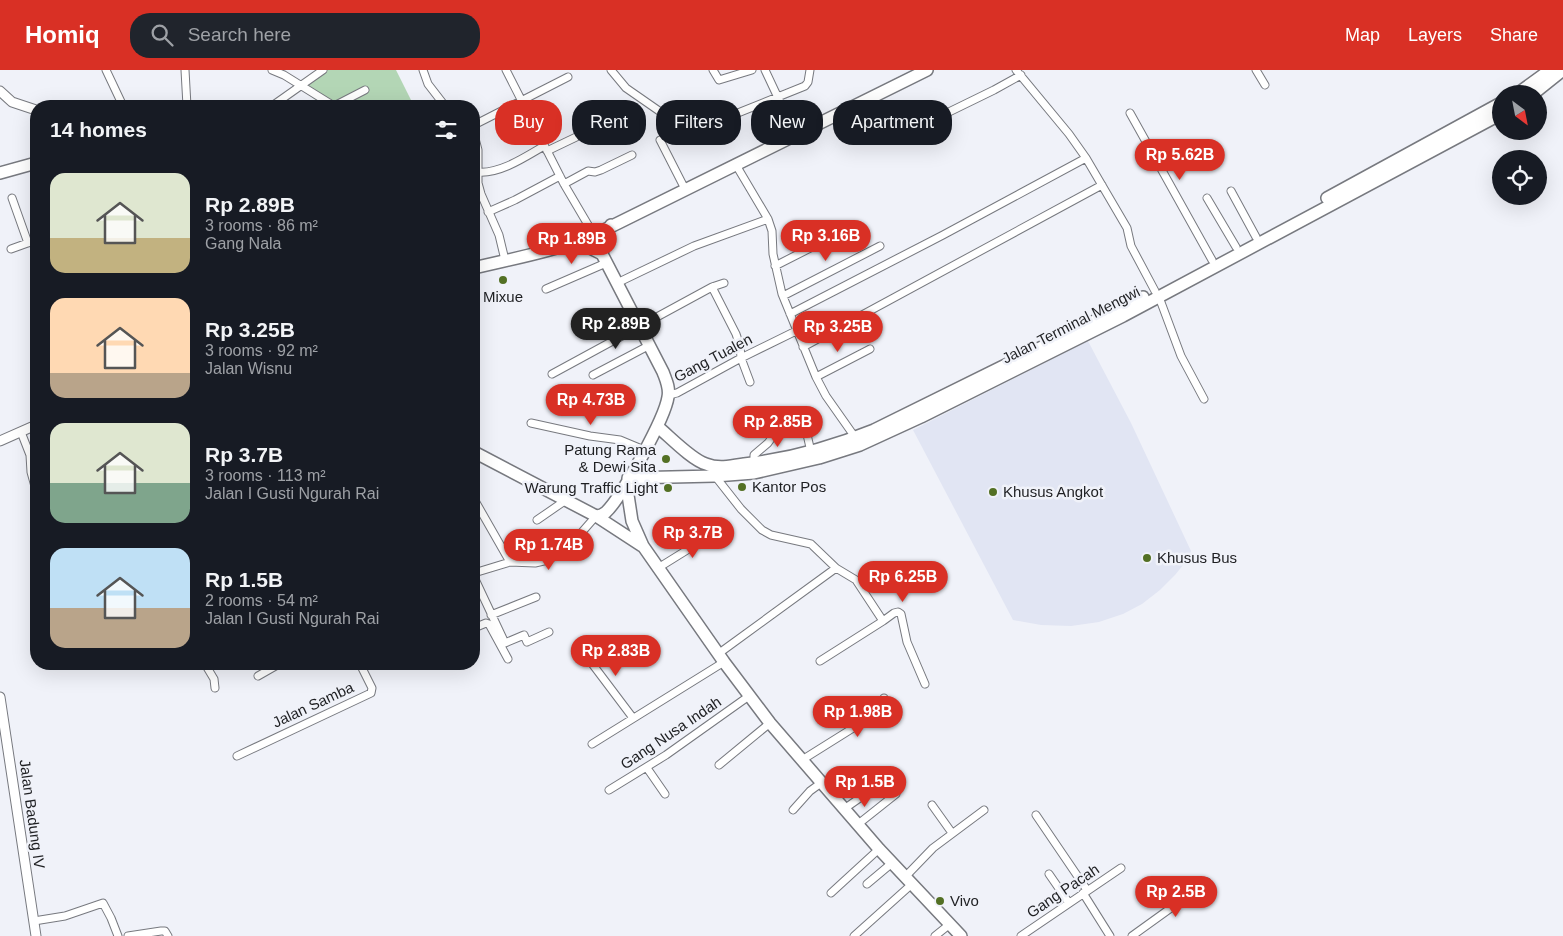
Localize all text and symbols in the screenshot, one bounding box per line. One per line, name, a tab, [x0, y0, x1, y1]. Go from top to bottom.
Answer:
search box	[130, 13, 480, 58]
text: Homiq	[25, 21, 100, 48]
icon: search	[148, 21, 176, 49]
text: Search here	[188, 24, 291, 45]
text: Map	[1345, 25, 1380, 45]
text: Layers	[1408, 25, 1462, 45]
text: Share	[1490, 25, 1538, 45]
north arrow	[1492, 85, 1548, 140]
map controls	[1492, 85, 1547, 205]
chip: Buy	[495, 100, 562, 145]
chip: Rent	[572, 100, 646, 145]
chip: Filters	[656, 100, 741, 145]
chip: New	[751, 100, 823, 145]
chip: Apartment	[833, 100, 952, 145]
icon: filters	[432, 116, 460, 144]
text: 14 homes	[50, 118, 147, 141]
pin: Rp 5.62B	[1128, 138, 1232, 181]
text: Rp 5.62B	[1146, 146, 1214, 163]
button: locate	[1492, 150, 1547, 205]
icon: home	[90, 193, 150, 253]
text: Rp 2.89B	[205, 193, 295, 216]
text: 3 rooms · 86 m²	[205, 217, 318, 234]
pin: Rp 3.16B	[774, 220, 878, 262]
pin: Rp 1.89B	[520, 222, 624, 265]
text: Rp 3.16B	[792, 227, 860, 244]
text: Rp 1.89B	[538, 230, 606, 247]
text: Gang Nala	[205, 235, 282, 252]
marker: Mixue	[497, 274, 509, 286]
street label: Jalan Terminal Mengwi	[999, 282, 1142, 367]
place label: Mixue	[483, 288, 523, 305]
pin: Rp 2.89B	[564, 308, 668, 350]
pin: Rp 3.25B	[786, 310, 890, 353]
text: Rp 2.89B	[582, 315, 650, 332]
icon: home	[90, 318, 150, 378]
text: Rp 3.25B	[205, 318, 295, 341]
text: Rp 3.25B	[804, 318, 872, 335]
street label: Gang Tualen	[671, 330, 755, 385]
text: 3 rooms · 92 m²	[205, 342, 318, 359]
text: Jalan Wisnu	[205, 360, 292, 377]
pin: Rp 4.73B	[539, 384, 643, 426]
text: Rp 4.73B	[557, 391, 625, 408]
pin: Rp 2.85B	[726, 406, 830, 448]
text: Rp 2.85B	[744, 413, 812, 430]
place label: Patung Rama & Dewi Sita	[564, 441, 657, 475]
icon: home	[90, 443, 150, 503]
text: Rp 3.7B	[205, 443, 283, 466]
marker: Patung Rama & Dewi Sita	[660, 453, 672, 465]
text: 3 rooms · 113 m²	[205, 467, 326, 484]
place label: Kantor Pos	[752, 478, 826, 495]
place label: Warung Traffic Light	[525, 479, 659, 496]
marker: Kantor Pos	[736, 481, 748, 493]
marker: Warung Traffic Light	[662, 482, 674, 494]
place label: Khusus Angkot	[1003, 483, 1104, 500]
text: Jalan I Gusti Ngurah Rai	[205, 485, 379, 502]
marker: Khusus Angkot	[987, 486, 999, 498]
pin: Rp 3.7B	[647, 516, 739, 559]
text: Rp 3.7B	[663, 524, 723, 541]
pin: Rp 1.74B	[497, 528, 601, 571]
text: Rp 1.74B	[515, 536, 583, 553]
place label: Khusus Bus	[1157, 549, 1237, 566]
marker: Khusus Bus	[1141, 552, 1153, 564]
pin: Rp 6.25B	[851, 560, 955, 603]
icon: home	[90, 568, 150, 628]
text: Rp 1.5B	[205, 568, 283, 591]
text: Rp 6.25B	[869, 568, 937, 585]
text: 2 rooms · 54 m²	[205, 592, 318, 609]
text: Jalan I Gusti Ngurah Rai	[205, 610, 379, 627]
pin: Rp 2.83B	[564, 634, 668, 677]
text: Rp 2.83B	[582, 642, 650, 659]
street label: Jalan Samba	[270, 678, 357, 731]
street label: Gang Nusa Indah	[617, 693, 724, 773]
pin: Rp 1.98B	[806, 696, 910, 738]
text: Rp 1.98B	[824, 703, 892, 720]
street label: Jalan Badung IV	[16, 758, 49, 870]
pin: Rp 1.5B	[819, 766, 911, 808]
text: Rp 1.5B	[835, 773, 895, 790]
street label: Gang Pacah	[1023, 860, 1102, 921]
pin: Rp 2.5B	[1130, 876, 1222, 918]
text: Rp 2.5B	[1146, 883, 1206, 900]
place label: Vivo	[950, 892, 979, 909]
marker: Vivo	[934, 895, 946, 907]

